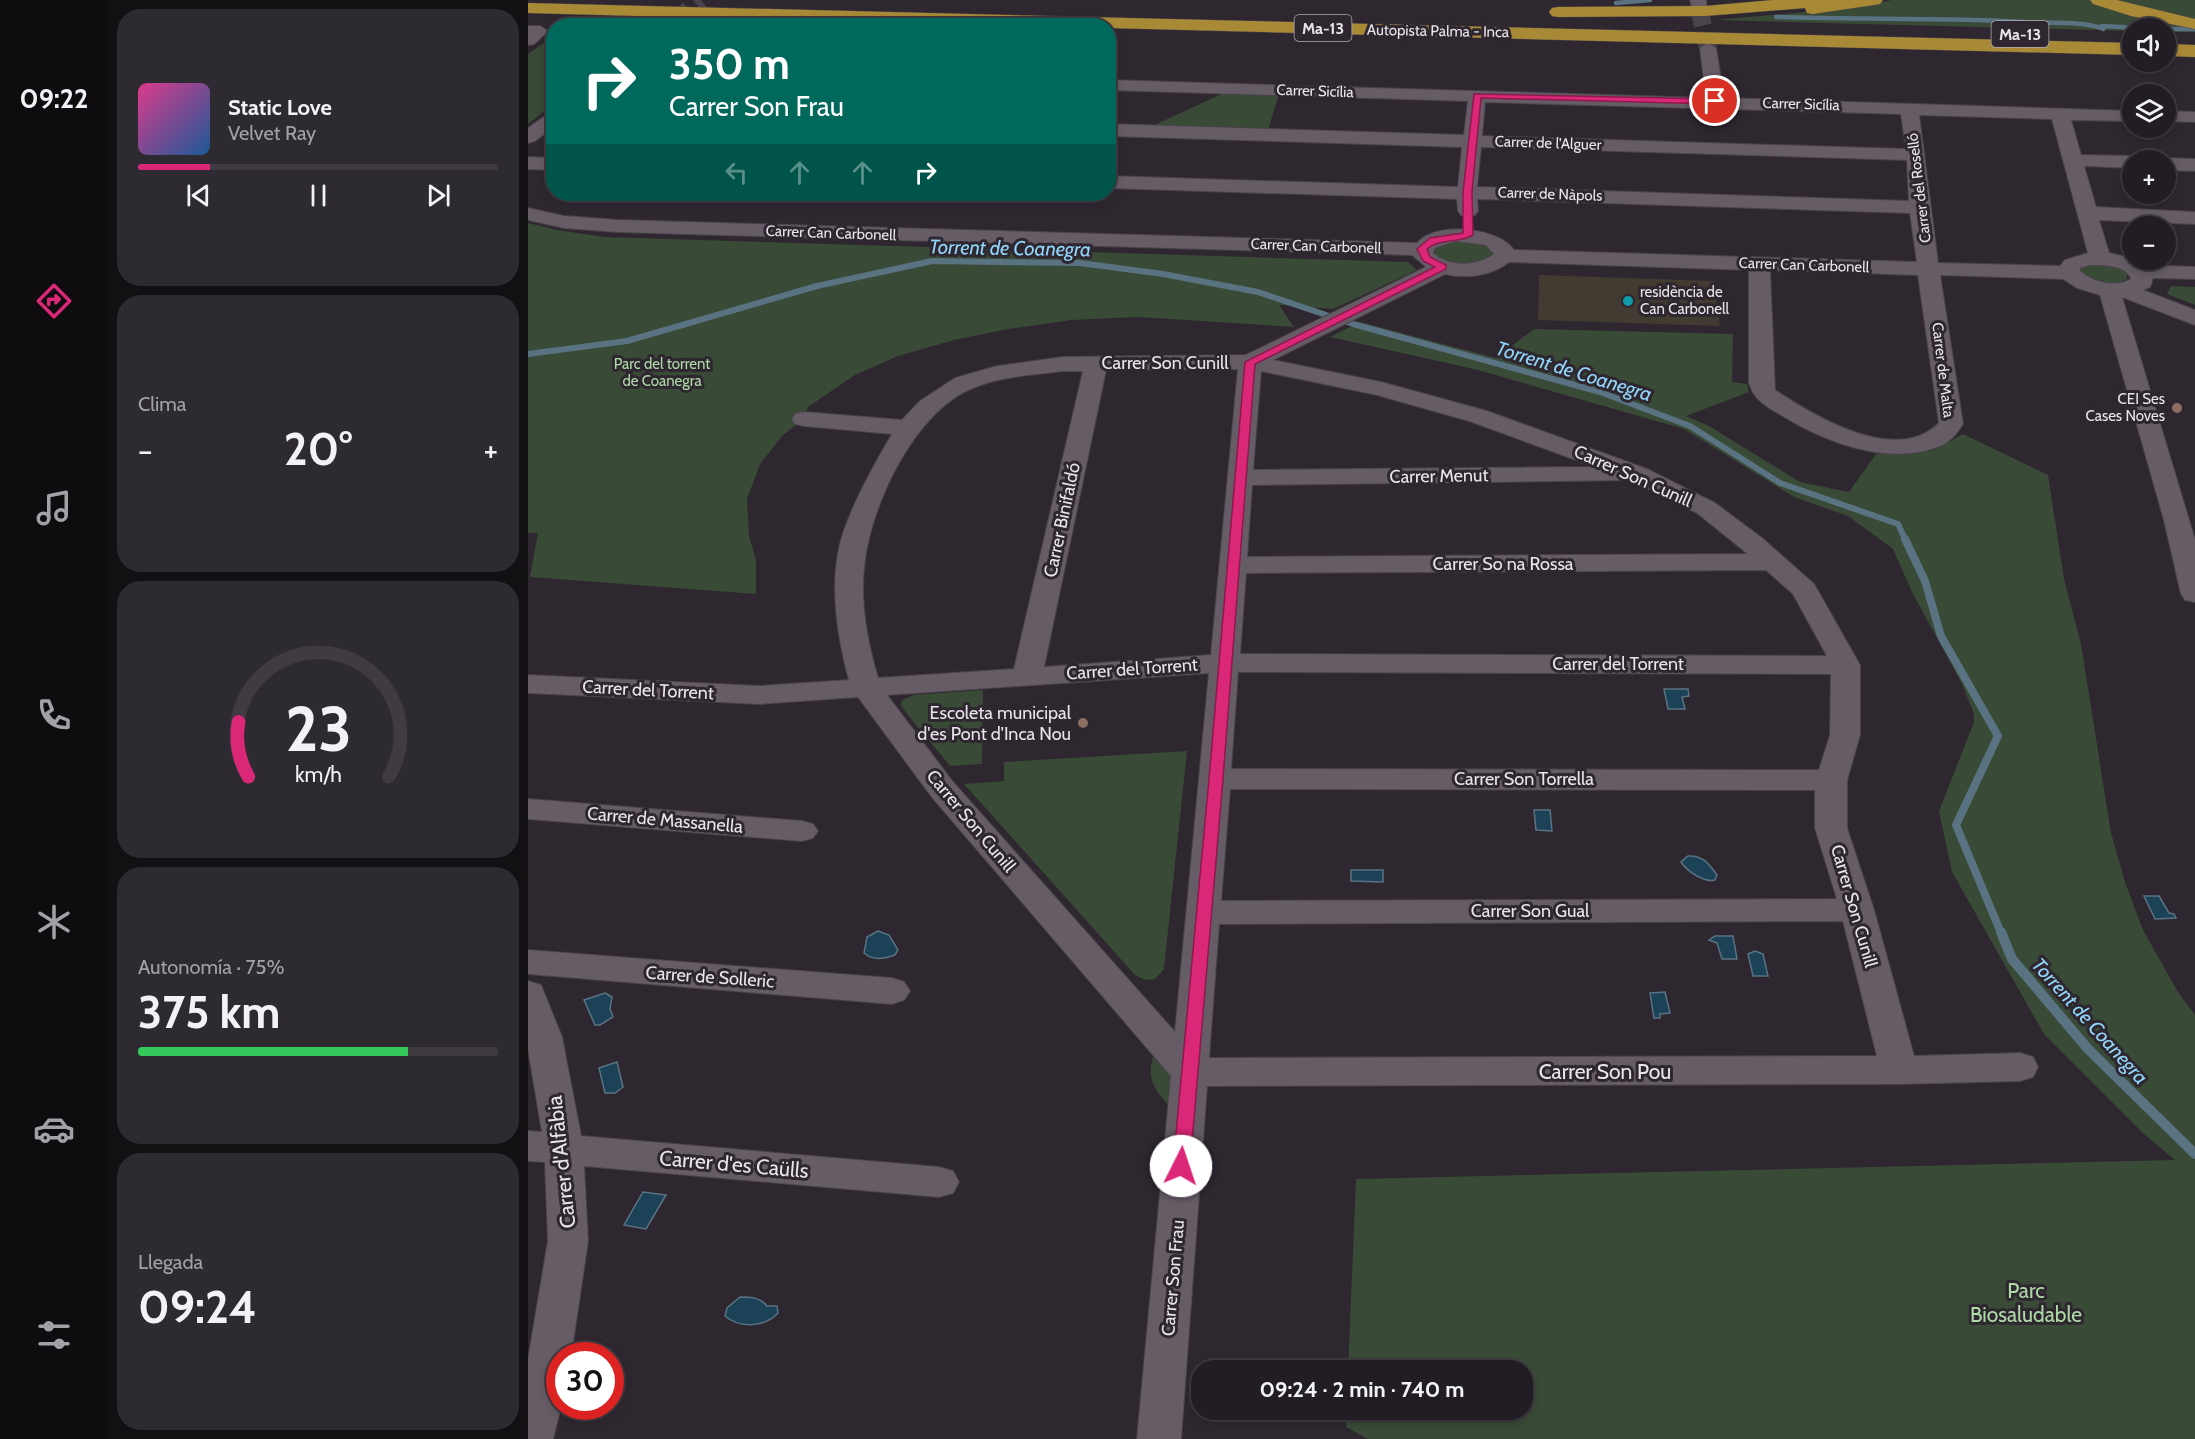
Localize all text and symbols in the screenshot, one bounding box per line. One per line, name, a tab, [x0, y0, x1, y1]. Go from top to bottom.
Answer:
road number: Ma-13	[1294, 15, 1352, 41]
map controls	[2122, 18, 2176, 270]
button: sound	[2122, 18, 2176, 72]
street label: Autopista Palma - Inca	[1367, 21, 1510, 41]
road number: Ma-13	[1992, 21, 2048, 47]
text: 350 m	[669, 38, 790, 90]
icon: right	[570, 42, 648, 120]
pin	[1689, 75, 1740, 126]
street label: Carrer Sicília	[1276, 81, 1355, 101]
text: 09:22	[20, 82, 88, 115]
icon: arrive	[1698, 84, 1731, 117]
button: layers	[2122, 84, 2176, 138]
text: Carrer Son Frau	[669, 90, 844, 123]
text: Static Love	[228, 94, 332, 121]
street label: Carrer Sicília	[1762, 94, 1841, 114]
text: Velvet Ray	[228, 121, 316, 145]
street label: Carrer de l'Alguer	[1494, 132, 1602, 154]
street label: Carrer del Roselló	[1903, 132, 1935, 244]
button: +	[2122, 150, 2176, 204]
icon: left	[720, 156, 753, 189]
icon: ahead	[783, 156, 816, 189]
icon: ahead	[846, 156, 879, 189]
icon: right	[909, 156, 942, 189]
icon: previous	[182, 179, 215, 212]
icon: pause	[302, 179, 335, 212]
icon: next	[422, 179, 455, 212]
street label: Carrer de Nàpols	[1497, 183, 1603, 205]
button: −	[2122, 216, 2176, 270]
street label: Carrer Can Carbonell	[765, 222, 897, 244]
water label: Torrent de Coanegra	[929, 235, 1091, 261]
street label: Carrer Can Carbonell	[1250, 235, 1382, 257]
street label: Carrer Can Carbonell	[1738, 254, 1870, 276]
icon: directions	[33, 280, 75, 322]
place label: residència de Can Carbonell	[1640, 283, 1730, 318]
marker: residència de Can Carbonell	[1621, 294, 1635, 308]
street label: Carrer de Malta	[1928, 321, 1958, 419]
water label: Torrent de Coanegra	[1493, 336, 1655, 406]
street label: Carrer Son Cunill	[1102, 352, 1229, 374]
park label: Parc del torrent de Coanegra	[614, 355, 710, 390]
place label: CEI Ses Cases Noves	[2085, 390, 2165, 425]
text: Clima	[138, 392, 186, 416]
marker: CEI Ses Cases Noves	[2170, 401, 2184, 415]
text: 20°	[284, 422, 352, 476]
text: −	[138, 430, 153, 470]
text: +	[483, 430, 498, 470]
street label: Carrer Son Cunill	[1571, 440, 1696, 512]
street label: Carrer Binifaldó	[1039, 461, 1085, 579]
street label: Carrer Menut	[1389, 464, 1489, 488]
icon: music	[33, 487, 75, 529]
street label: Carrer So na Rossa	[1433, 553, 1574, 575]
street label: Carrer del Torrent	[1066, 653, 1198, 685]
street label: Carrer del Torrent	[1552, 653, 1684, 675]
street label: Carrer del Torrent	[582, 676, 714, 704]
text: 23	[285, 691, 351, 767]
icon: phone	[33, 694, 75, 736]
place label: Escoleta municipal d'es Pont d'Inca Nou	[917, 702, 1072, 745]
marker: Escoleta municipal d'es Pont d'Inca Nou	[1076, 716, 1090, 730]
text: km/h	[295, 761, 341, 787]
street label: Carrer Son Cunill	[922, 765, 1021, 877]
street label: Carrer Son Torrella	[1454, 768, 1594, 790]
street label: Carrer de Massanella	[586, 802, 744, 838]
street label: Carrer Son Cunill	[1826, 842, 1882, 971]
street label: Carrer Son Gual	[1471, 900, 1590, 922]
icon: climate	[33, 901, 75, 943]
water label: Torrent de Coanegra	[2027, 953, 2153, 1089]
text: Autonomía · 75%	[138, 955, 284, 979]
street label: Carrer de Solleric	[645, 962, 775, 992]
text: 375 km	[138, 985, 280, 1039]
street label: Carrer Son Pou	[1539, 1059, 1671, 1084]
street label: Carrer d'Alfàbia	[542, 1094, 580, 1230]
icon: car	[33, 1108, 75, 1150]
position arrow	[1149, 1134, 1213, 1198]
street label: Carrer d'es Caülls	[658, 1145, 810, 1183]
street label: Carrer Son Frau	[1157, 1219, 1189, 1337]
text: Llegada	[138, 1250, 203, 1274]
park label: Parc Biosaludable	[1970, 1278, 2082, 1327]
text: 09:24	[138, 1280, 257, 1334]
icon: filters	[33, 1314, 75, 1356]
speed limit sign: 30	[546, 1342, 624, 1420]
text: 09:24 · 2 min · 740 m	[1260, 1376, 1464, 1403]

